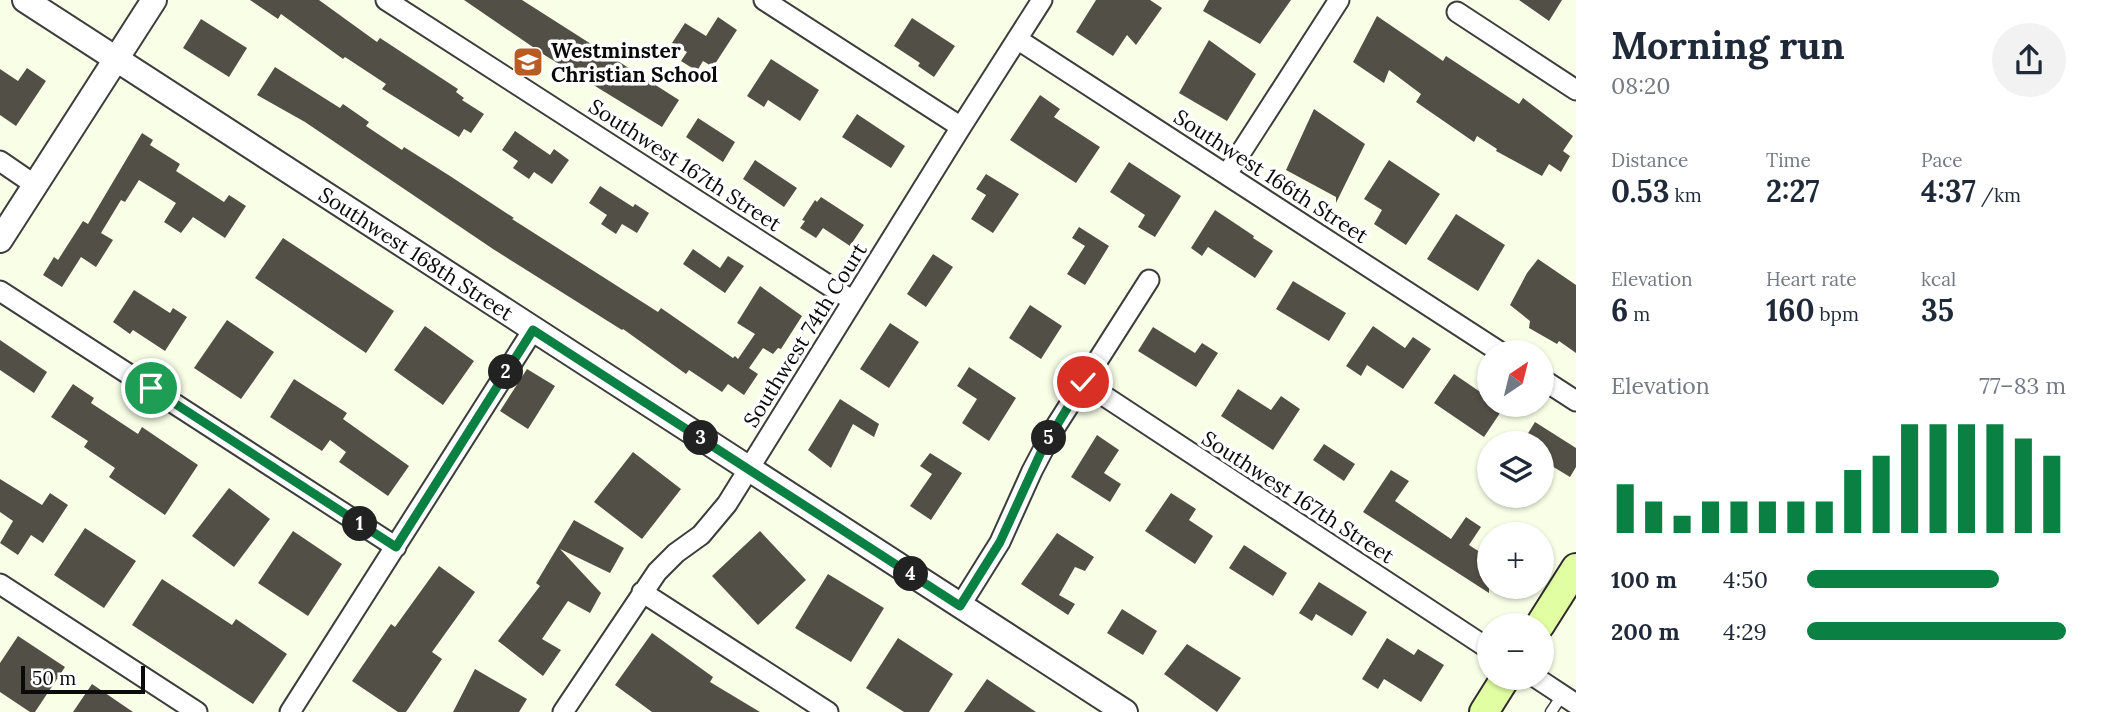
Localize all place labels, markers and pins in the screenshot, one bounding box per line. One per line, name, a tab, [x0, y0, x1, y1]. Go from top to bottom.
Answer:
place label: Westminster Christian School	[551, 37, 718, 88]
school or university icon: Westminster Christian School	[511, 45, 545, 79]
pin	[1053, 352, 1113, 412]
pin: 2	[489, 354, 524, 390]
pin	[121, 358, 181, 418]
pin: 3	[684, 420, 718, 456]
pin: 5	[1032, 420, 1066, 456]
pin: 1	[342, 506, 378, 542]
pin: 4	[894, 556, 928, 592]

